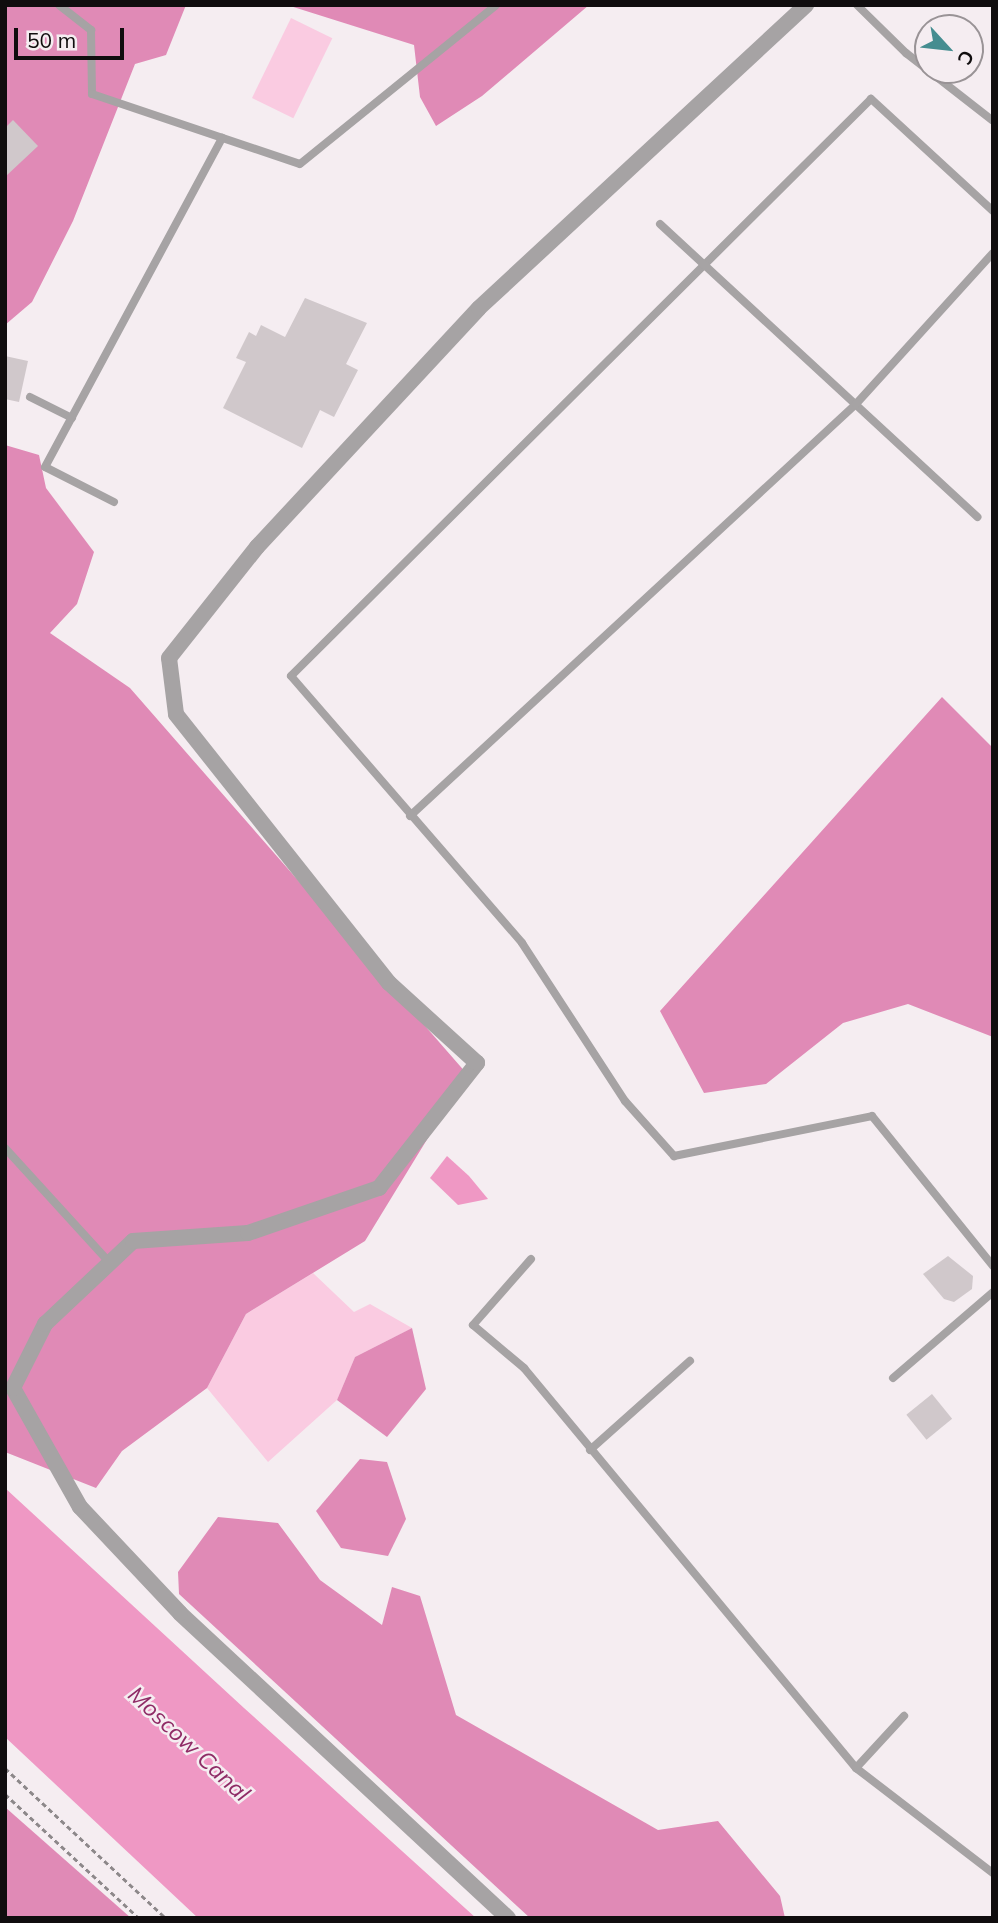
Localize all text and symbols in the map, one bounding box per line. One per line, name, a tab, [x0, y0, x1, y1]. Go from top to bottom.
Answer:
scale bar	[18, 14, 128, 58]
north arrow	[914, 14, 984, 84]
text: 50 m	[27, 27, 76, 53]
text: С	[952, 46, 980, 69]
water label: Moscow Canal	[122, 1681, 256, 1807]

